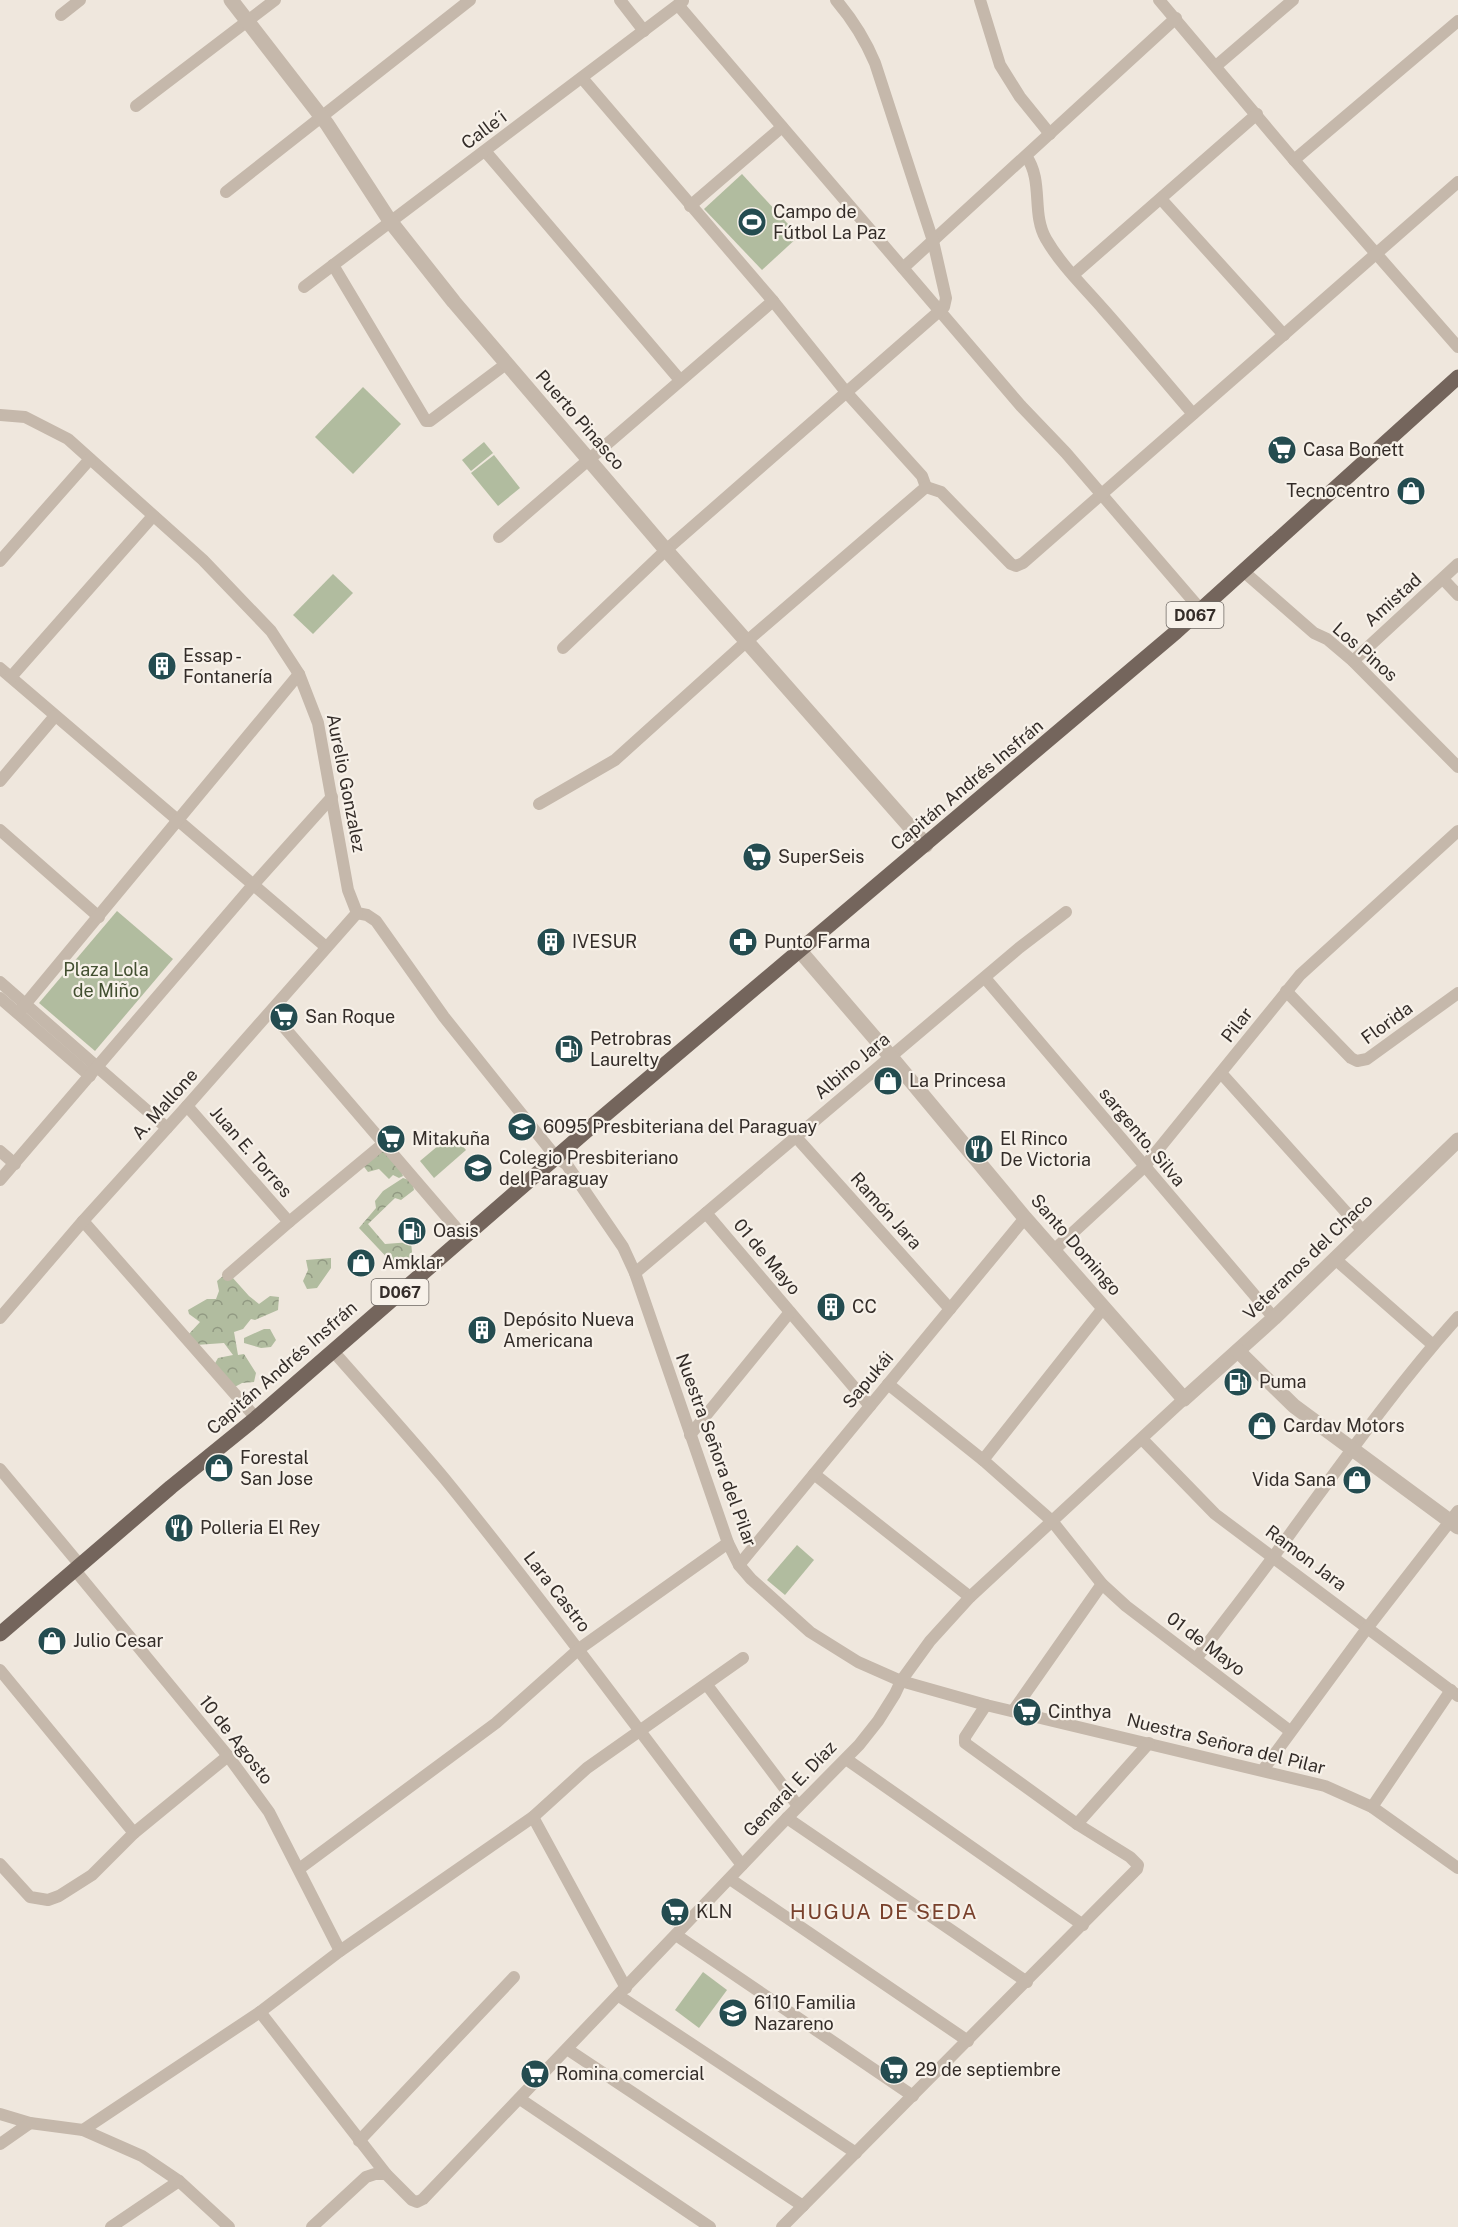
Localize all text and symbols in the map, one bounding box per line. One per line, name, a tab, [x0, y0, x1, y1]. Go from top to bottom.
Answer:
street label: Calle´i	[457, 106, 510, 153]
place label: Campo de Fútbol La Paz	[773, 201, 886, 243]
sports icon: Campo de Fútbol La Paz	[736, 206, 768, 238]
street label: Puerto Pinasco	[531, 366, 629, 474]
supermarket icon: Casa Bonett	[1266, 434, 1298, 466]
place label: Casa Bonett	[1303, 439, 1404, 460]
shop icon: Tecnocentro	[1395, 475, 1427, 507]
place label: Tecnocentro	[1286, 480, 1390, 501]
street label: Amistad	[1360, 569, 1425, 631]
road number: D067	[1166, 602, 1224, 628]
street label: Los Pinos	[1329, 618, 1402, 686]
place label: Essap - Fontanería	[183, 645, 272, 687]
building icon: Essap - Fontanería	[146, 650, 178, 682]
street label: Aurelio Gonzalez	[323, 712, 370, 854]
street label: Capitán Andrés Insfrán	[886, 715, 1047, 854]
supermarket icon: SuperSeis	[741, 841, 773, 873]
place label: SuperSeis	[778, 846, 864, 867]
building icon: IVESUR	[535, 926, 567, 958]
pharmacy icon: Punto Farma	[727, 926, 759, 958]
place label: IVESUR	[572, 931, 637, 952]
place label: Punto Farma	[764, 931, 870, 952]
park label: Plaza Lola de Miño	[63, 959, 149, 1001]
street label: Florida	[1357, 997, 1416, 1048]
supermarket icon: San Roque	[268, 1001, 300, 1033]
street label: Pilar	[1217, 1003, 1257, 1046]
place label: San Roque	[305, 1006, 395, 1027]
place label: Petrobras Laurelty	[590, 1028, 672, 1070]
street label: Albino Jara	[810, 1028, 894, 1103]
fuel station icon: Petrobras Laurelty	[553, 1033, 585, 1065]
street label: A. Mallone	[127, 1064, 202, 1143]
shop icon: La Princesa	[872, 1065, 904, 1097]
place label: La Princesa	[909, 1070, 1006, 1091]
street label: sargento. Silva	[1095, 1083, 1190, 1190]
street label: Juan E. Torres	[206, 1102, 297, 1202]
school or university icon: 6095 Presbiteriana del Paraguay	[506, 1111, 538, 1143]
place label: 6095 Presbiteriana del Paraguay	[543, 1116, 817, 1137]
supermarket icon: Mitakuña	[375, 1123, 407, 1155]
place label: Mitakuña	[412, 1128, 490, 1149]
place label: El Rinco De Victoria	[1000, 1128, 1091, 1170]
restaurant icon: El Rinco De Victoria	[963, 1133, 995, 1165]
place label: Colegio Presbiteriano del Paraguay	[499, 1147, 679, 1189]
school or university icon: Colegio Presbiteriano del Paraguay	[462, 1152, 494, 1184]
street label: Ramón Jara	[846, 1168, 926, 1253]
street label: Veteranos del Chaco	[1239, 1189, 1377, 1324]
street label: Santo Domingo	[1027, 1190, 1126, 1300]
street label: 01 de Mayo	[730, 1214, 805, 1299]
fuel station icon: Oasis	[396, 1215, 428, 1247]
place label: Oasis	[433, 1220, 479, 1241]
shop icon: Amklar	[345, 1247, 377, 1279]
place label: Amklar	[382, 1252, 443, 1273]
road number: D067	[372, 1279, 428, 1305]
building icon: CC	[815, 1291, 847, 1323]
place label: CC	[852, 1296, 877, 1317]
street label: Capitán Andrés Insfrán	[202, 1297, 361, 1439]
place label: Depósito Nueva Americana	[503, 1309, 634, 1351]
building icon: Depósito Nueva Americana	[466, 1314, 498, 1346]
street label: Sapukái	[838, 1347, 897, 1412]
street label: Nuestra Señora del Pilar	[672, 1350, 761, 1549]
fuel station icon: Puma	[1222, 1366, 1254, 1398]
place label: Puma	[1259, 1371, 1306, 1392]
shop icon: Cardav Motors	[1246, 1410, 1278, 1442]
place label: Cardav Motors	[1283, 1415, 1405, 1436]
place label: Forestal San Jose	[240, 1447, 313, 1489]
shop icon: Forestal San Jose	[203, 1452, 235, 1484]
shop icon: Vida Sana	[1341, 1464, 1373, 1496]
place label: Vida Sana	[1252, 1469, 1336, 1490]
restaurant icon: Polleria El Rey	[163, 1512, 195, 1544]
place label: Polleria El Rey	[200, 1517, 320, 1538]
street label: Ramon Jara	[1262, 1520, 1351, 1595]
street label: Lara Castro	[520, 1547, 595, 1636]
street label: 01 de Mayo	[1163, 1607, 1250, 1680]
shop icon: Julio Cesar	[36, 1625, 68, 1657]
place label: Julio Cesar	[73, 1630, 163, 1651]
street label: 10 de Agosto	[195, 1691, 278, 1788]
supermarket icon: Cinthya	[1011, 1696, 1043, 1728]
place label: Cinthya	[1048, 1701, 1111, 1722]
street label: Nuestra Señora del Pilar	[1125, 1709, 1328, 1778]
street label: Genaral E. Díaz	[739, 1737, 840, 1841]
supermarket icon: KLN	[659, 1896, 691, 1928]
district label: HUGUA DE SEDA	[790, 1899, 978, 1924]
place label: KLN	[696, 1901, 732, 1922]
place label: 6110 Familia Nazareno	[754, 1992, 856, 2034]
school or university icon: 6110 Familia Nazareno	[717, 1997, 749, 2029]
supermarket icon: 29 de septiembre	[878, 2054, 910, 2086]
supermarket icon: Romina comercial	[519, 2058, 551, 2090]
place label: 29 de septiembre	[915, 2059, 1061, 2080]
place label: Romina comercial	[556, 2063, 705, 2084]

